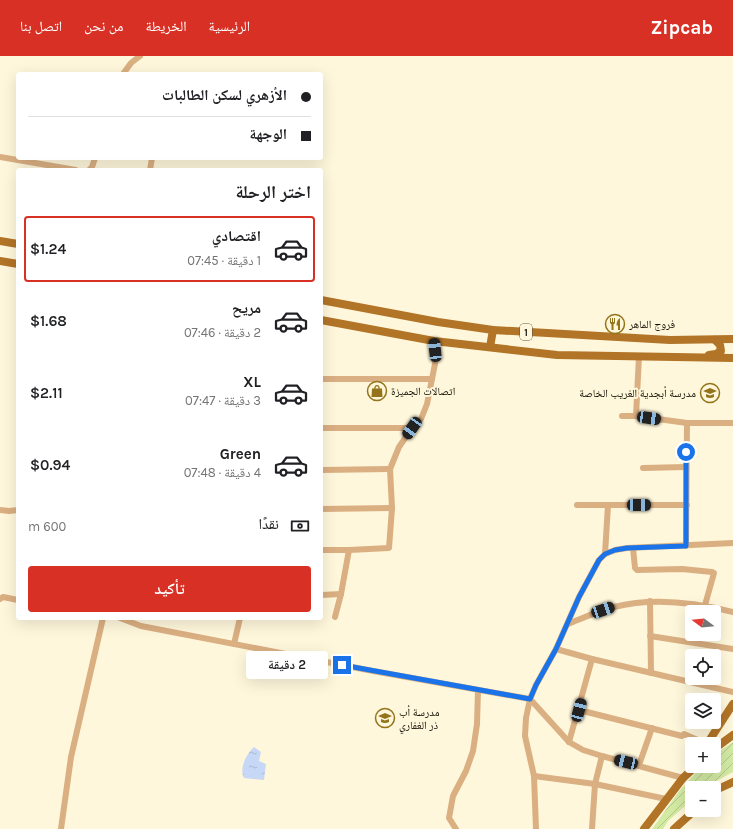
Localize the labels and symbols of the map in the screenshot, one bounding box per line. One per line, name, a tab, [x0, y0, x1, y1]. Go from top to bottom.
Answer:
restaurant icon: فروج الماهر	[604, 313, 626, 335]
place label: فروج الماهر	[628, 318, 676, 331]
road number: 1	[520, 324, 532, 340]
car	[428, 337, 442, 363]
shop icon: اتصالات الجميزة	[366, 380, 388, 402]
school or university icon: مدرسة أبجدية الغريب الخاصة	[699, 382, 721, 404]
place label: اتصالات الجميزة	[391, 385, 455, 398]
place label: مدرسة أبجدية الغريب الخاصة	[579, 386, 696, 400]
car	[636, 410, 662, 426]
car	[400, 415, 424, 441]
route start	[677, 443, 695, 461]
car	[627, 499, 651, 511]
car	[590, 600, 616, 620]
north arrow	[685, 605, 721, 641]
callout: 2 دقيقة	[246, 651, 328, 679]
route end	[333, 656, 351, 674]
car	[570, 697, 588, 723]
place label: مدرسة أب ذر الغفاري	[399, 705, 439, 734]
school or university icon: مدرسة أب ذر الغفاري	[374, 707, 396, 729]
car	[613, 753, 639, 771]

